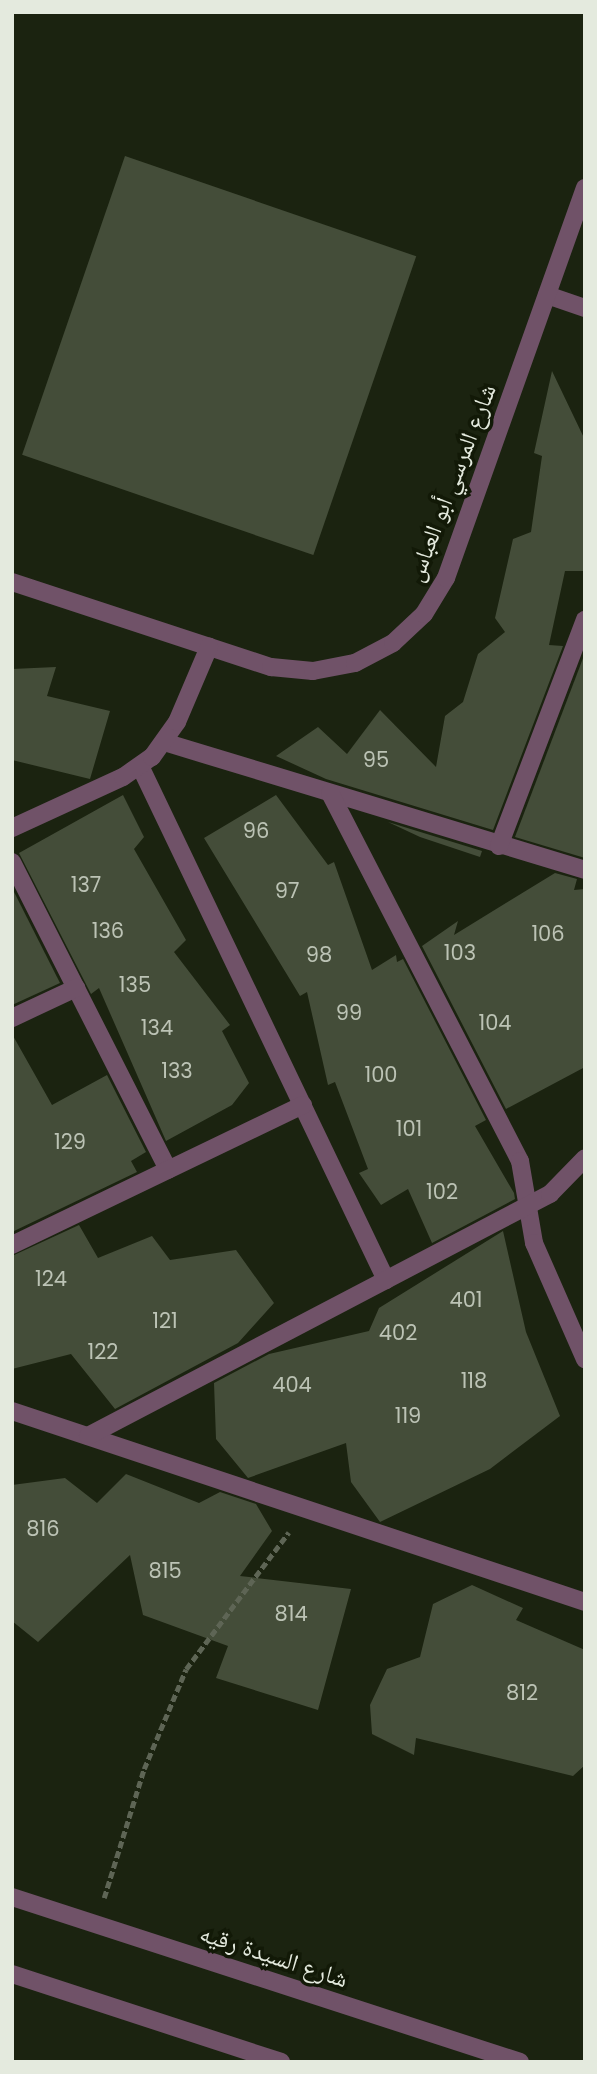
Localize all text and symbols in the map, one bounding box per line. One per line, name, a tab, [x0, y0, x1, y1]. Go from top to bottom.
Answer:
street label: شارع المرسي أبو العباس	[400, 380, 502, 586]
house number: 95	[363, 747, 389, 773]
house number: 96	[243, 818, 269, 844]
house number: 137	[71, 872, 101, 898]
house number: 97	[275, 878, 299, 904]
house number: 136	[92, 918, 124, 944]
house number: 106	[531, 921, 565, 947]
house number: 103	[444, 940, 476, 966]
house number: 98	[306, 942, 332, 968]
house number: 135	[119, 972, 151, 998]
house number: 99	[336, 1000, 362, 1026]
house number: 104	[478, 1010, 512, 1036]
house number: 134	[141, 1015, 173, 1041]
house number: 133	[161, 1058, 193, 1084]
house number: 100	[364, 1062, 398, 1088]
house number: 101	[396, 1116, 422, 1142]
house number: 129	[54, 1129, 86, 1155]
house number: 102	[426, 1179, 458, 1205]
house number: 124	[35, 1266, 67, 1292]
house number: 401	[449, 1287, 483, 1313]
house number: 121	[152, 1308, 178, 1334]
house number: 402	[379, 1320, 417, 1346]
house number: 122	[88, 1339, 118, 1365]
house number: 118	[461, 1368, 487, 1394]
house number: 404	[272, 1372, 312, 1398]
house number: 119	[395, 1403, 421, 1429]
house number: 816	[26, 1516, 60, 1542]
house number: 815	[148, 1558, 182, 1584]
house number: 814	[274, 1601, 308, 1627]
house number: 812	[506, 1680, 538, 1706]
street label: شارع السيدة رقيه	[196, 1919, 352, 1993]

